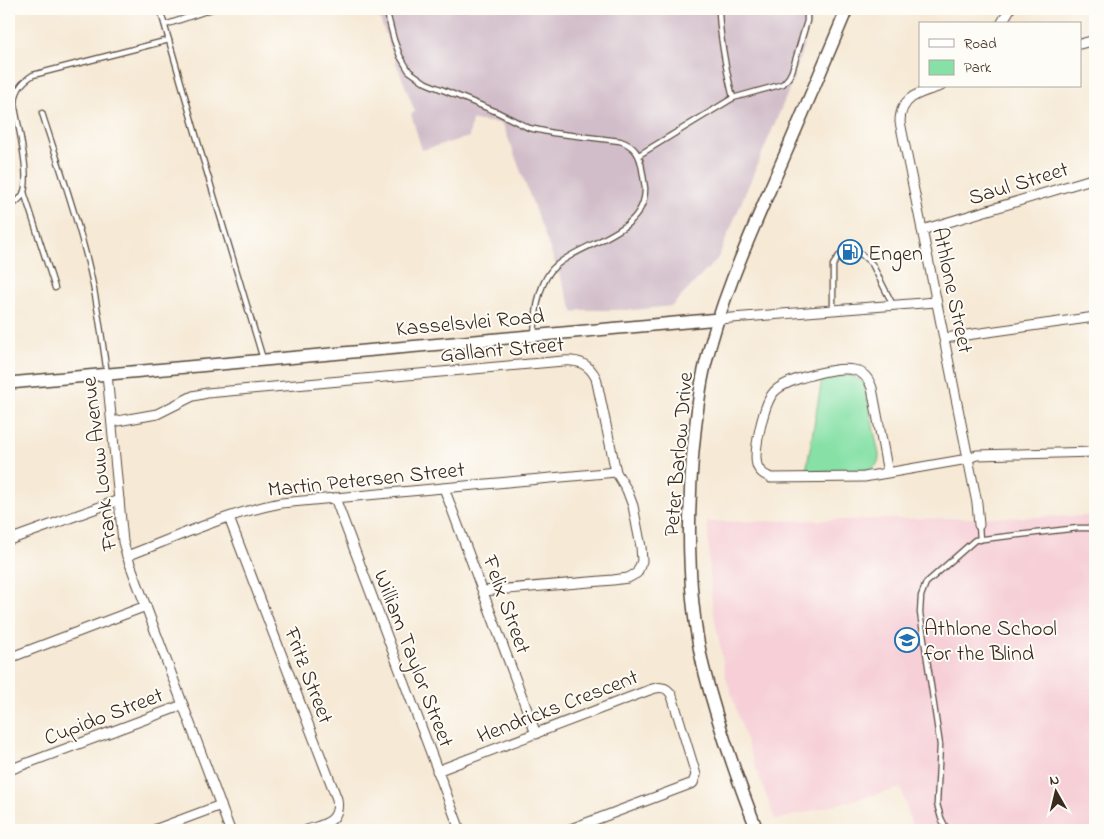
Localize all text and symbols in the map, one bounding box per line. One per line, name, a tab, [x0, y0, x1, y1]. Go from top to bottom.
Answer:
legend	[919, 22, 1082, 88]
text: Road	[964, 33, 997, 55]
text: Park	[964, 57, 992, 79]
street label: Saul Street	[965, 154, 1073, 215]
street label: Athlone Street	[922, 225, 980, 357]
fuel station icon: Engen	[837, 239, 863, 265]
place label: Engen	[868, 239, 923, 272]
street label: Kasselsvlei Road	[395, 302, 546, 346]
street label: Gallant Street	[439, 330, 566, 372]
street label: Peter Barlow Drive	[657, 370, 703, 538]
street label: Frank Louw Avenue	[74, 375, 128, 553]
street label: Martin Petersen Street	[266, 455, 467, 507]
street label: Felix Street	[472, 550, 538, 659]
street label: William Taylor Street	[363, 566, 461, 753]
place label: Athlone School for the Blind	[924, 614, 1057, 671]
street label: Fritz Street	[274, 622, 340, 729]
school or university icon: Athlone School for the Blind	[894, 627, 920, 653]
street label: Hendricks Crescent	[473, 662, 644, 753]
street label: Cupido Street	[40, 680, 169, 755]
north arrow	[1032, 766, 1082, 816]
text: N	[1048, 770, 1061, 792]

